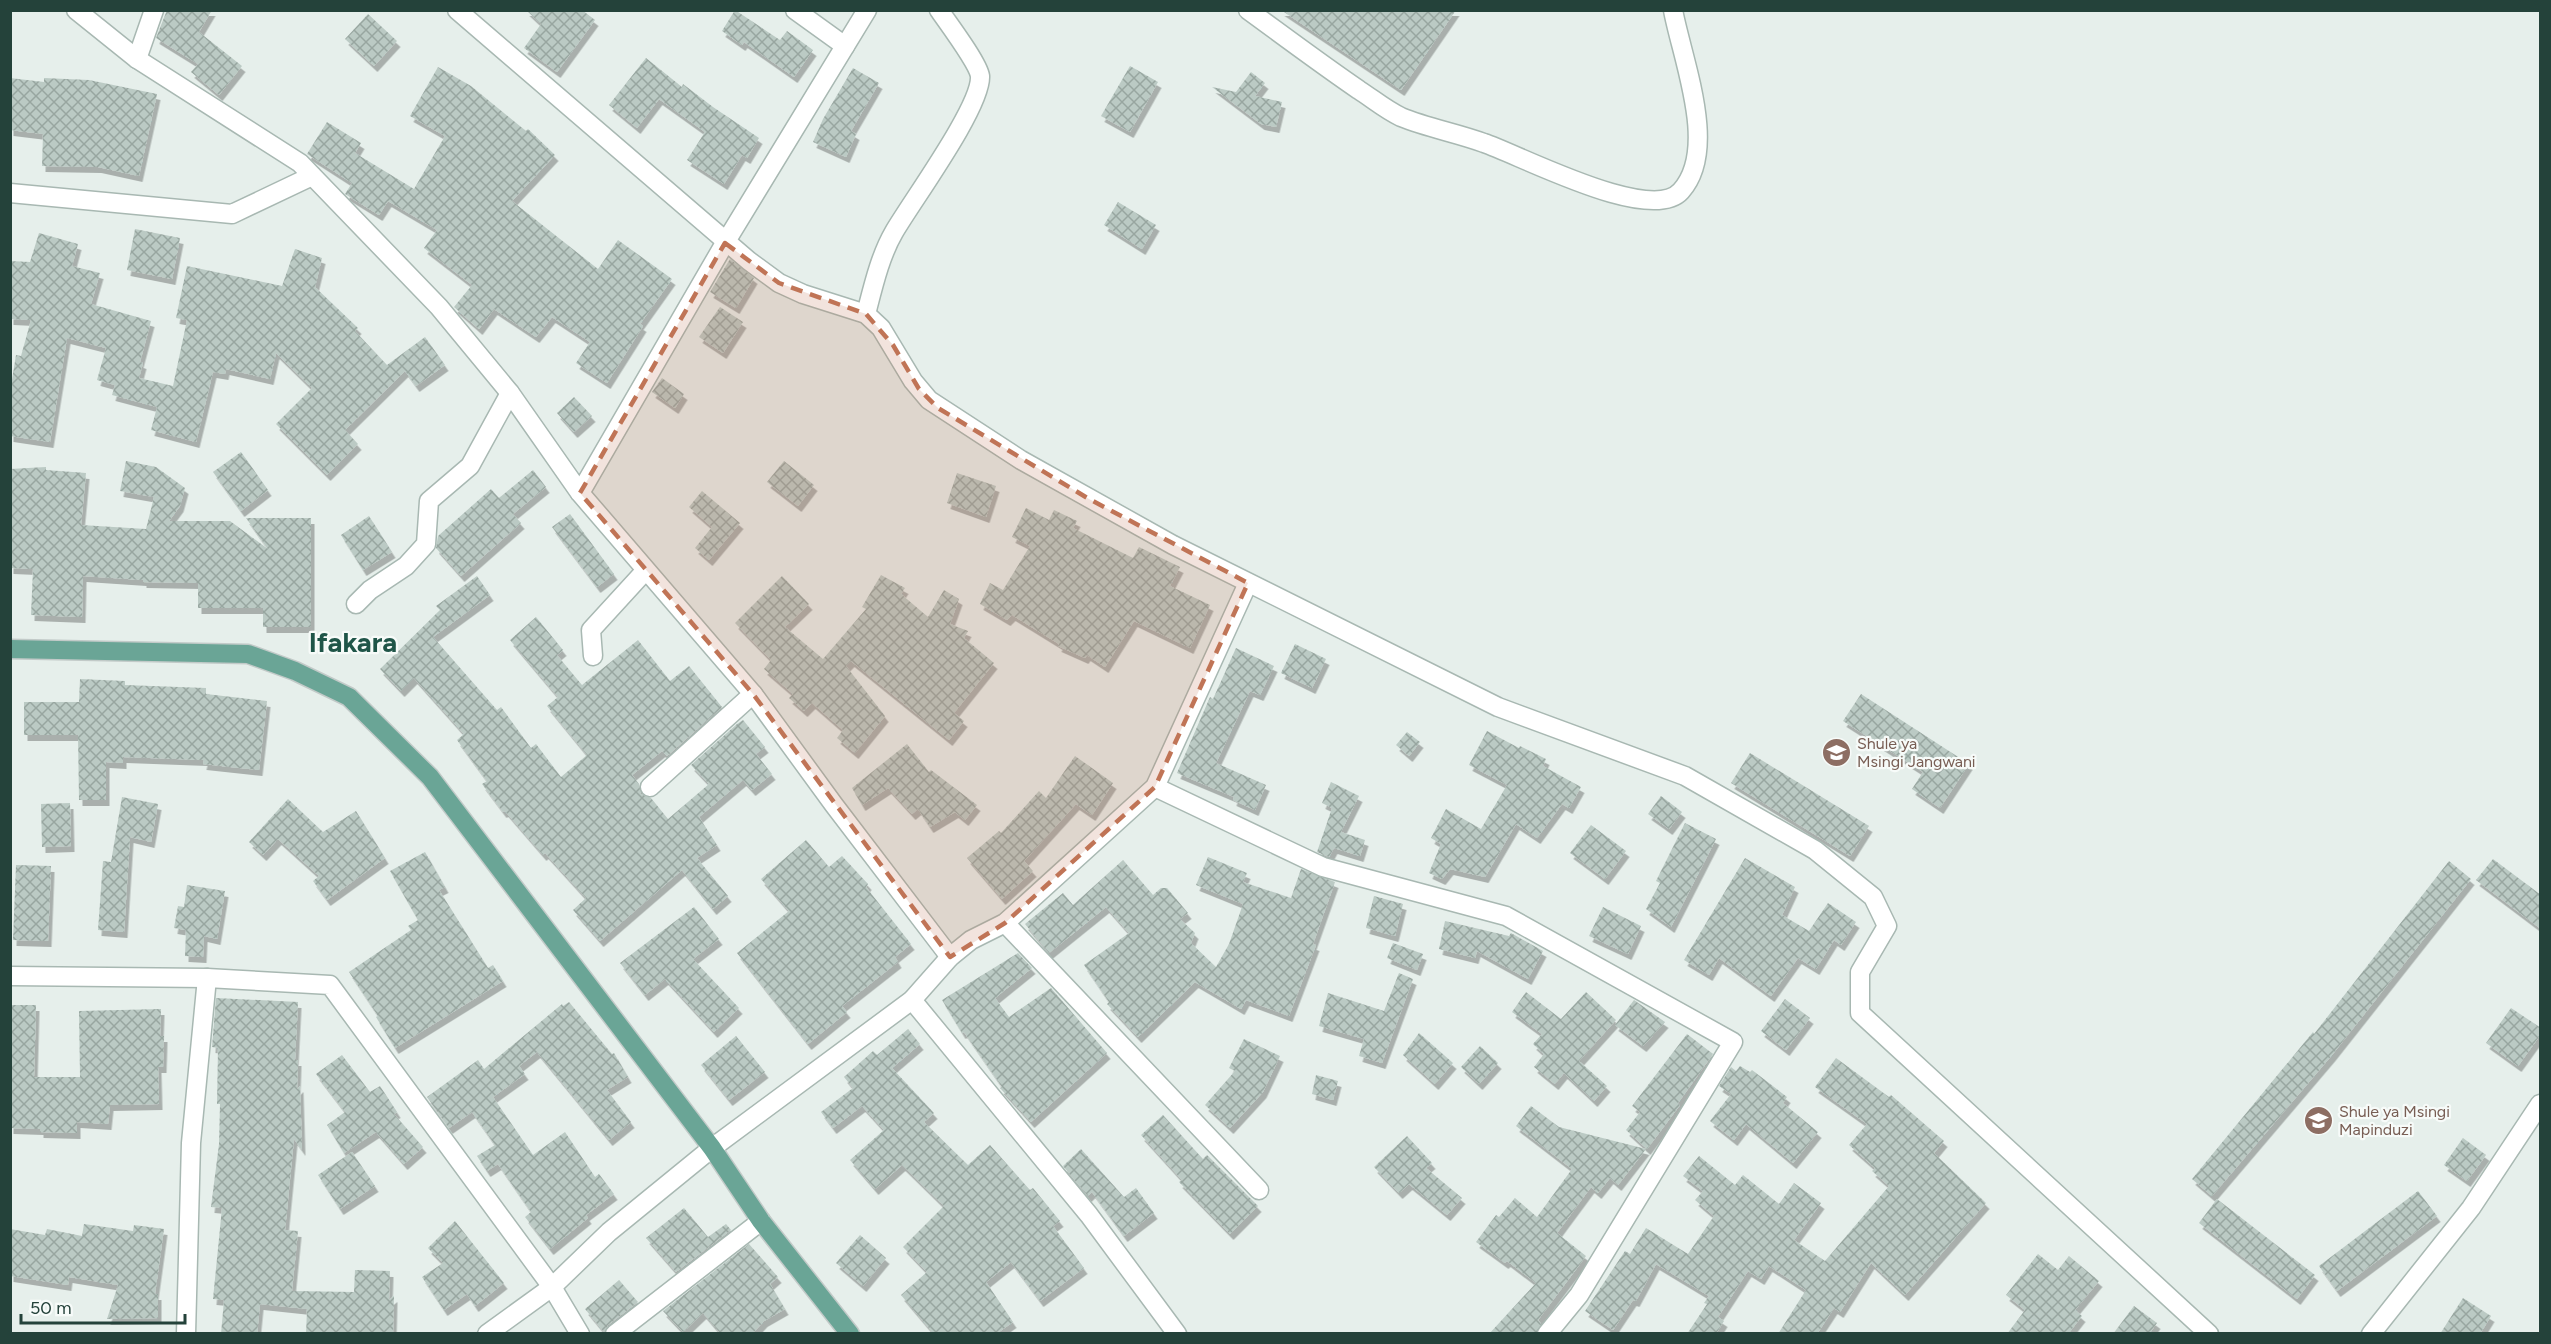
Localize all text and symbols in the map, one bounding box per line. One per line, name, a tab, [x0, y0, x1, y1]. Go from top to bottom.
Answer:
district label: Ifakara	[309, 625, 397, 659]
place label: Shule ya Msingi Jangwani	[1857, 734, 1976, 771]
school or university icon: Shule ya Msingi Jangwani	[1820, 736, 1852, 768]
place label: Shule ya Msingi Mapinduzi	[2339, 1102, 2450, 1139]
school or university icon: Shule ya Msingi Mapinduzi	[2302, 1104, 2334, 1136]
scale bar	[21, 1287, 184, 1325]
text: 50 m	[30, 1297, 72, 1319]

